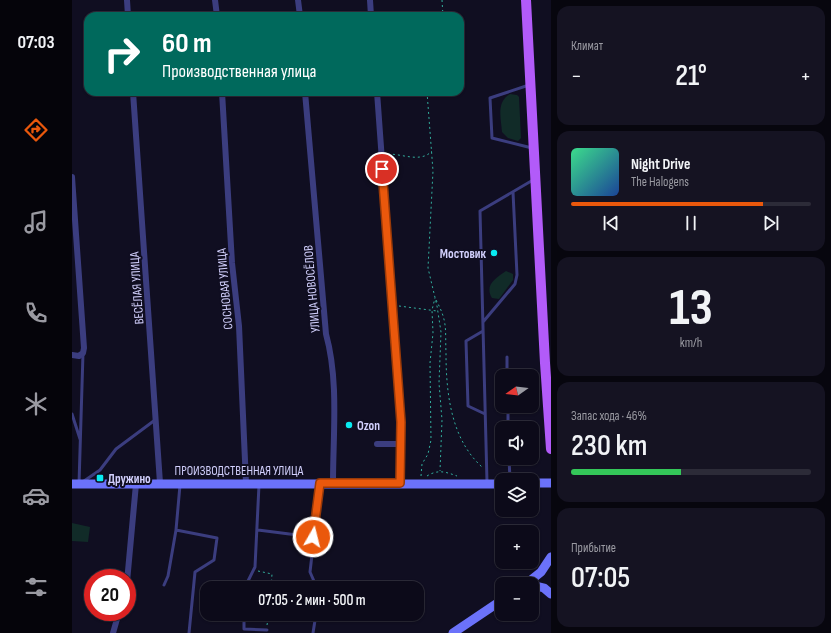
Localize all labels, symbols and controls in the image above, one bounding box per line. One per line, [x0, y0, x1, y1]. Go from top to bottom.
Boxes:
text: 60 m [162, 27, 211, 60]
icon: right [96, 28, 148, 80]
text: 07:03 [18, 32, 54, 53]
text: Климат [571, 38, 603, 54]
text: 21° [675, 58, 707, 94]
text: Производственная улица [162, 61, 317, 82]
text: − [571, 63, 582, 90]
text: + [800, 63, 811, 90]
icon: directions [22, 116, 50, 144]
pin [365, 152, 399, 186]
text: Night Drive [631, 155, 690, 174]
icon: arrive [371, 158, 393, 180]
text: The Halogens [631, 174, 689, 190]
icon: music [22, 208, 50, 236]
icon: previous [600, 212, 622, 234]
icon: pause [680, 212, 702, 234]
icon: next [760, 212, 782, 234]
street label: УЛИЦА НОВОСЁЛОВ [300, 244, 324, 333]
place label: Мостовик [440, 246, 487, 262]
street label: СОСНОВАЯ УЛИЦА [213, 247, 237, 330]
marker: Мостовик [489, 248, 499, 258]
street label: ВЕСЁЛАЯ УЛИЦА [126, 251, 148, 325]
text: 13 [669, 277, 713, 340]
icon: phone [22, 299, 50, 327]
text: km/h [680, 335, 702, 351]
north arrow [495, 369, 539, 413]
map controls [495, 369, 539, 621]
icon: climate [22, 390, 50, 418]
text: Запас хода · 46% [571, 408, 647, 424]
place label: Ozon [357, 418, 380, 434]
marker: Ozon [344, 420, 354, 430]
button: sound [495, 421, 539, 465]
text: 230 km [571, 428, 647, 464]
street label: ПРОИЗВОДСТВЕННАЯ УЛИЦА [175, 463, 304, 479]
place label: Дружино [108, 471, 151, 487]
marker: Дружино [95, 473, 105, 483]
button: layers [495, 473, 539, 517]
icon: car [22, 482, 50, 510]
position arrow [292, 516, 334, 558]
button: + [495, 525, 539, 569]
text: Прибытие [571, 540, 616, 556]
text: 07:05 [571, 560, 630, 596]
speed limit sign: 20 [84, 569, 136, 621]
icon: filters [22, 573, 50, 601]
button: − [495, 577, 539, 621]
text: 07:05 · 2 мин · 500 m [258, 591, 366, 610]

